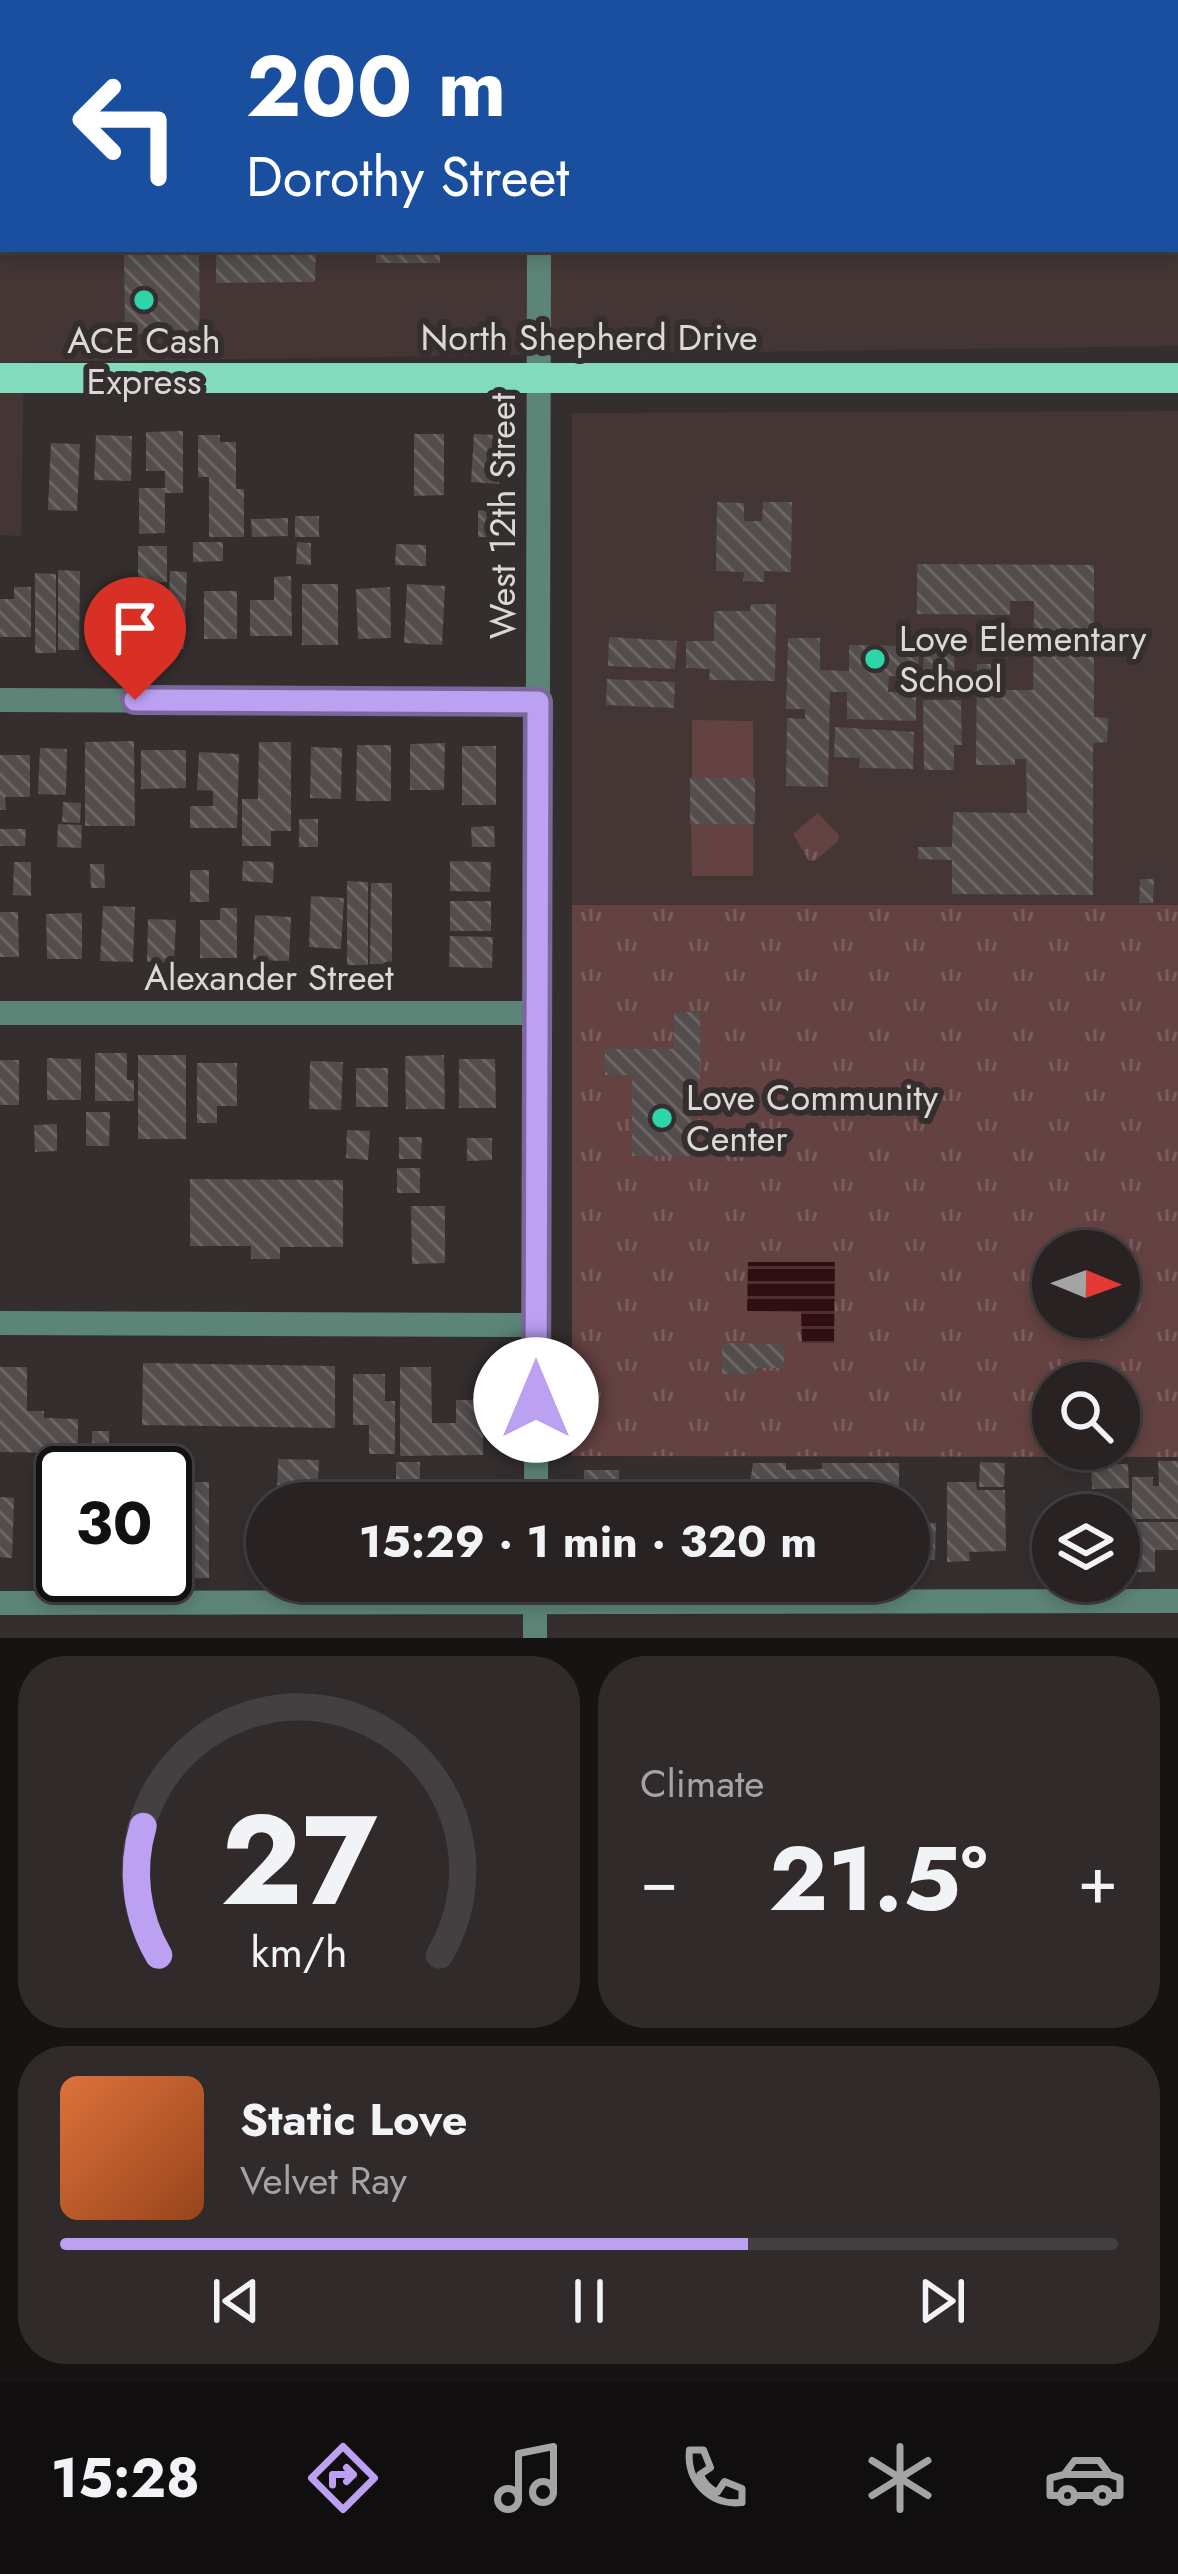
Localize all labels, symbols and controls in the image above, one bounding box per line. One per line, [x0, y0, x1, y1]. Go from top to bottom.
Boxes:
text: 200 m [246, 26, 506, 148]
icon: left [48, 48, 204, 204]
text: Dorothy Street [246, 138, 569, 216]
marker: ACE Cash Express [131, 287, 157, 313]
street label: North Shepherd Drive [420, 311, 758, 363]
place label: ACE Cash Express [67, 314, 221, 407]
street label: West 12th Street [476, 393, 528, 639]
pin [84, 577, 186, 700]
icon: arrive [102, 595, 168, 661]
place label: Love Elementary School [899, 612, 1146, 705]
marker: Love Elementary School [862, 646, 888, 672]
street label: Alexander Street [144, 951, 394, 1003]
place label: Love Community Center [686, 1071, 938, 1164]
marker: Love Community Center [649, 1105, 675, 1131]
north arrow [1032, 1230, 1140, 1338]
map controls [1032, 1230, 1140, 1602]
position arrow [473, 1337, 599, 1463]
button: search [1032, 1362, 1140, 1470]
speed limit sign: 30 [36, 1446, 192, 1602]
button: layers [1032, 1494, 1140, 1602]
text: 15:29 · 1 min · 320 m [359, 1509, 817, 1574]
text: Climate [640, 1755, 764, 1812]
text: 27 [220, 1770, 378, 1951]
text: 21.5° [769, 1814, 987, 1944]
text: − [640, 1832, 679, 1928]
text: + [1077, 1832, 1118, 1928]
text: km/h [251, 1921, 347, 1983]
text: Static Love [240, 2087, 468, 2152]
text: Velvet Ray [240, 2152, 407, 2209]
icon: previous [203, 2268, 269, 2334]
icon: pause [556, 2268, 622, 2334]
icon: next [909, 2268, 975, 2334]
icon: directions [301, 2436, 385, 2520]
icon: music [487, 2436, 571, 2520]
icon: phone [672, 2436, 756, 2520]
icon: climate [858, 2436, 942, 2520]
icon: car [1043, 2436, 1127, 2520]
text: 15:28 [51, 2439, 200, 2517]

